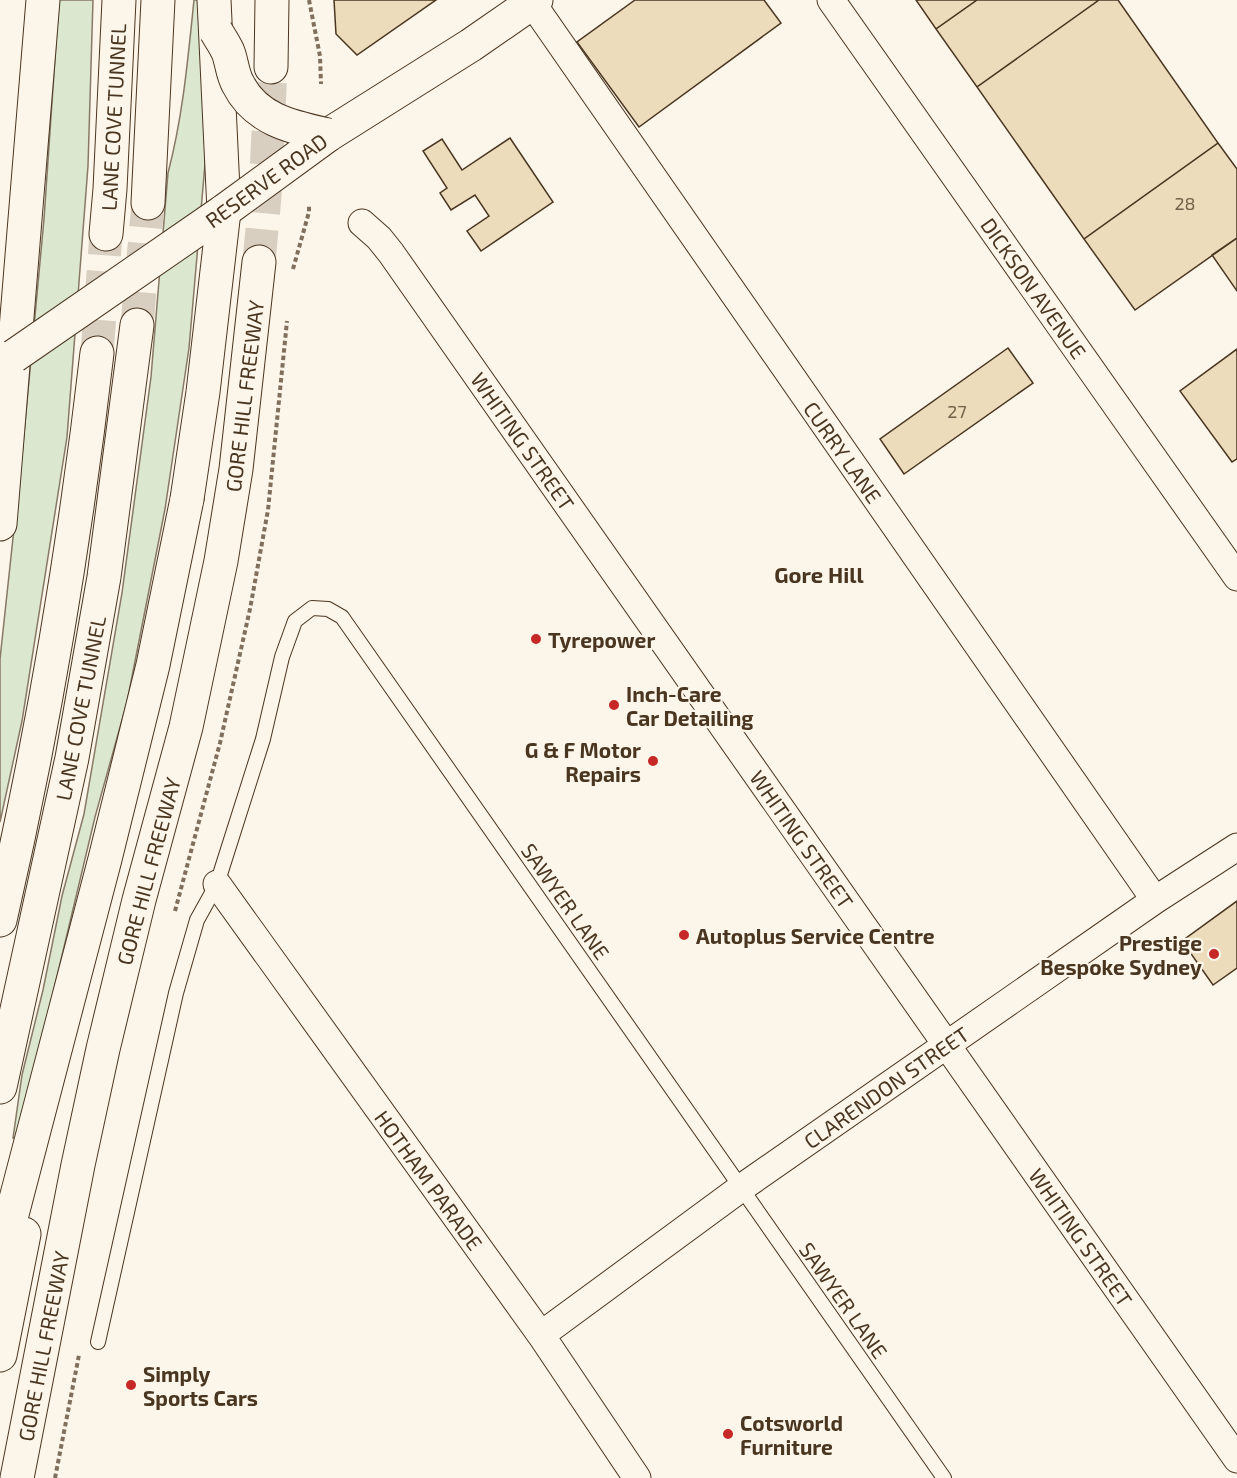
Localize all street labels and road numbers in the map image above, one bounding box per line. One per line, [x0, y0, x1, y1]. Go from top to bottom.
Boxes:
street label: LANE COVE TUNNEL [96, 22, 130, 211]
street label: RESERVE ROAD [200, 127, 332, 233]
street label: DICKSON AVENUE [976, 213, 1092, 363]
street label: GORE HILL FREEWAY [220, 299, 268, 493]
street label: WHITING STREET [466, 367, 580, 515]
street label: CURRY LANE [799, 396, 887, 508]
street label: LANE COVE TUNNEL [50, 613, 110, 803]
street label: WHITING STREET [745, 765, 859, 913]
street label: GORE HILL FREEWAY [111, 774, 185, 967]
street label: SAWYER LANE [517, 838, 615, 964]
street label: CLARENDON STREET [799, 1021, 973, 1153]
street label: HOTHAM PARADE [370, 1105, 488, 1255]
street label: WHITING STREET [1024, 1163, 1138, 1311]
street label: SAWYER LANE [795, 1237, 893, 1363]
street label: GORE HILL FREEWAY [12, 1249, 74, 1443]

